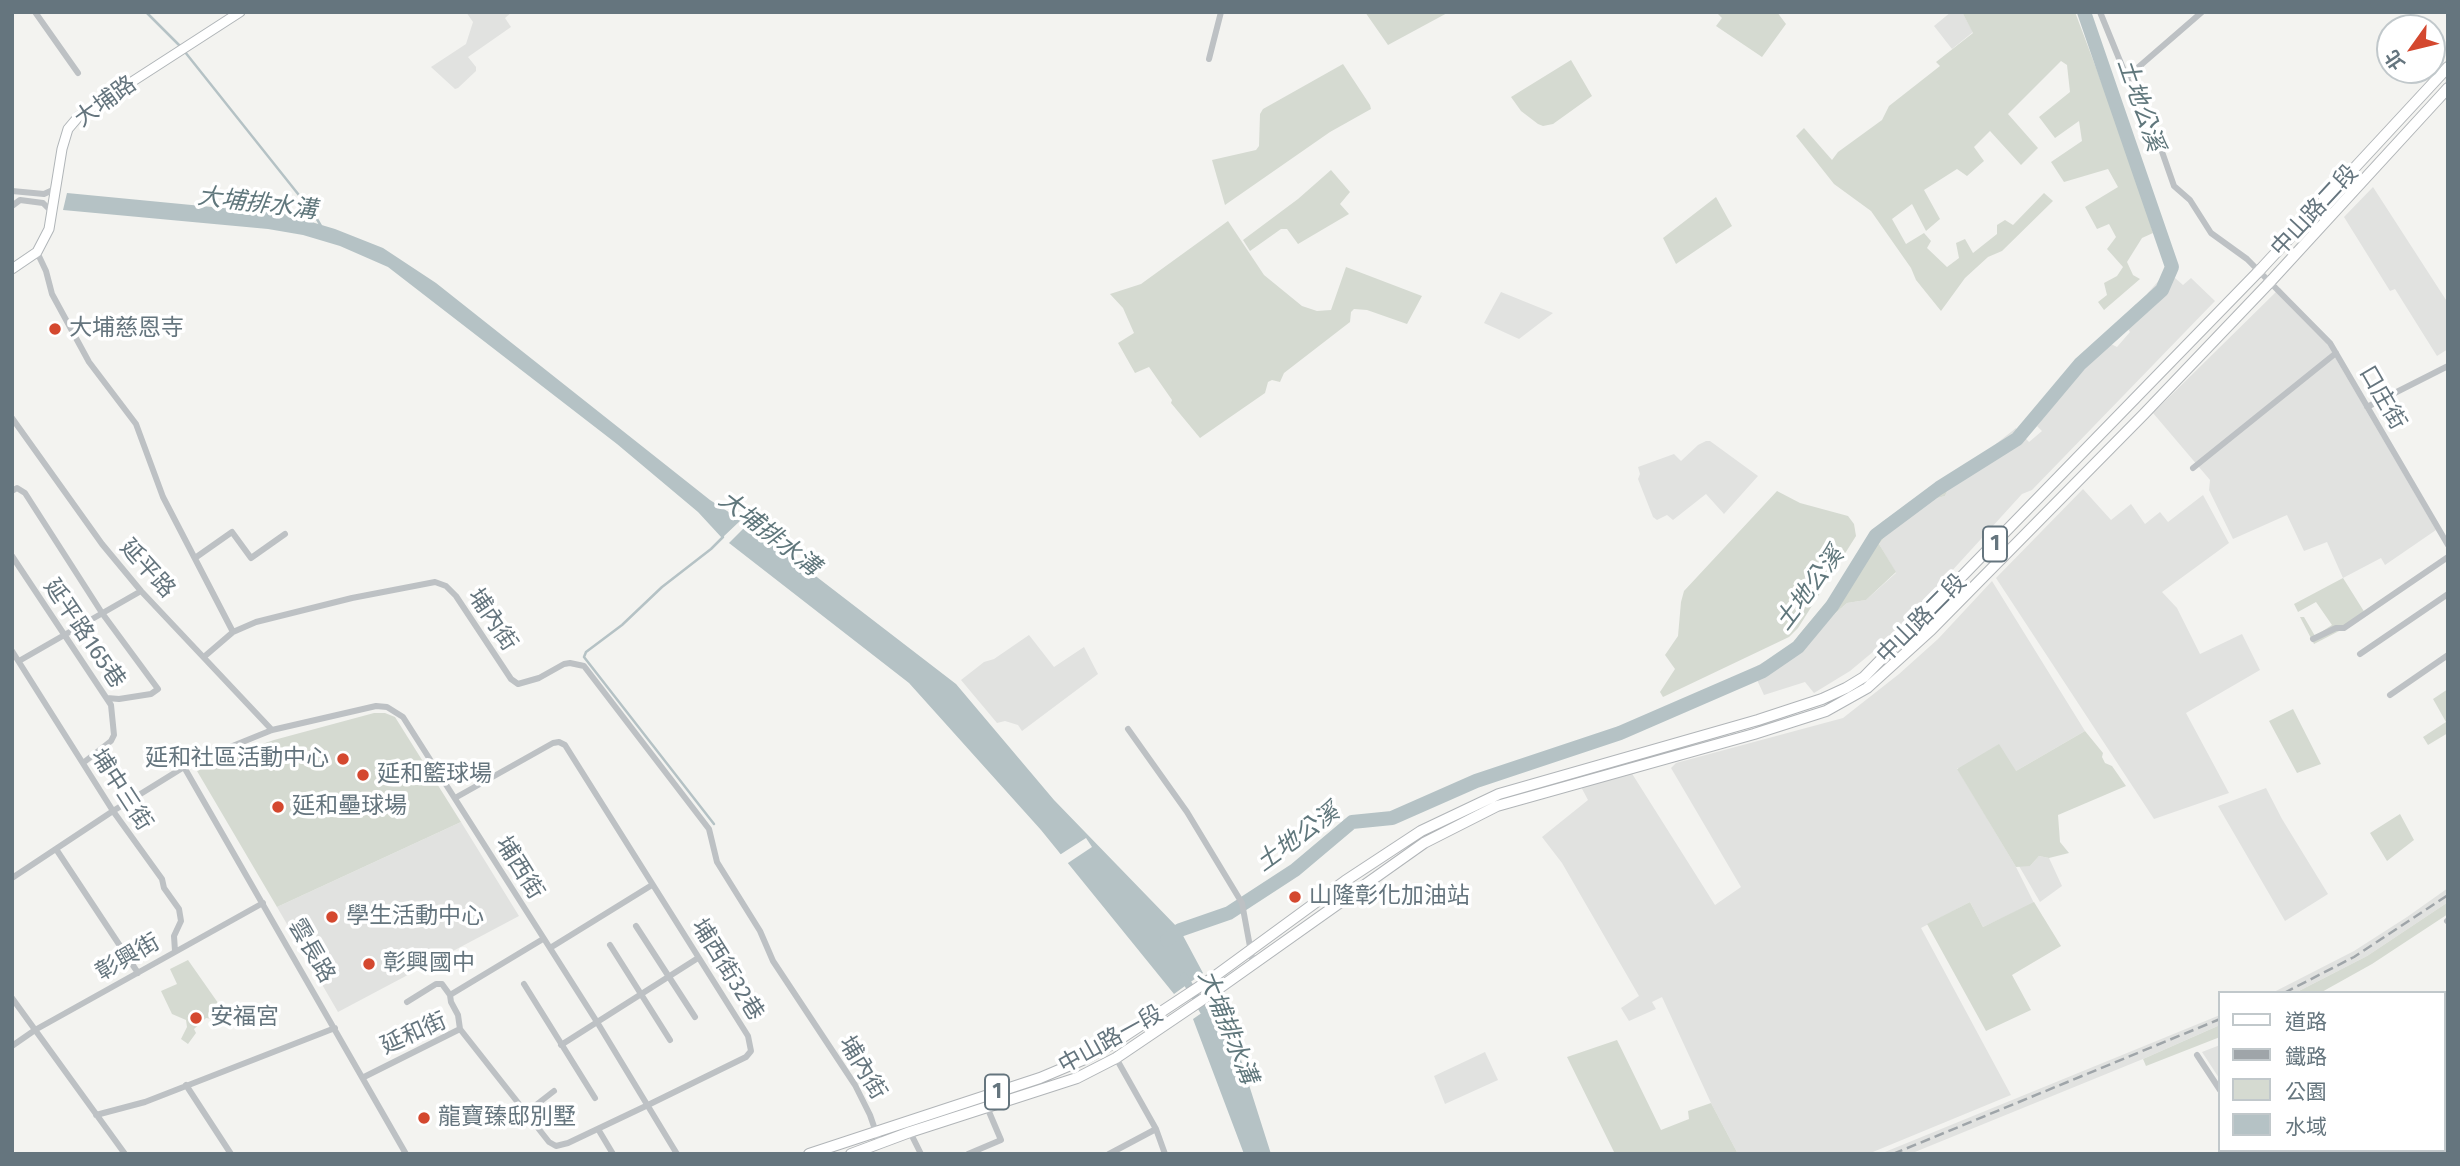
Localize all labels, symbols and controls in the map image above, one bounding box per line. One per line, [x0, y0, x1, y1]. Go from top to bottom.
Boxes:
north arrow [2376, 14, 2446, 84]
text: 北 [2380, 46, 2410, 74]
water label: 土地公溪 [2111, 55, 2169, 155]
street label: 大埔路 [70, 71, 142, 133]
street label: 中山路二段 [2266, 160, 2364, 262]
water label: 大埔排水溝 [196, 182, 318, 226]
place label: 大埔慈恩寺 [69, 315, 184, 343]
marker: 大埔慈恩寺 [47, 321, 63, 337]
street label: 口庄街 [2353, 361, 2411, 435]
water label: 大埔排水溝 [713, 486, 825, 582]
road number: 1 [1983, 526, 2007, 562]
street label: 延平路 [114, 534, 180, 604]
water label: 土地公溪 [1770, 542, 1850, 636]
street label: 中山路二段 [1872, 569, 1972, 669]
street label: 延平路165巷 [37, 574, 131, 694]
street label: 埔內街 [461, 584, 523, 656]
street label: 埔中三街 [84, 744, 158, 836]
place label: 延和社區活動中心 [145, 745, 329, 773]
marker: 延和社區活動中心 [335, 751, 351, 767]
place label: 延和籃球場 [377, 761, 492, 789]
marker: 延和籃球場 [355, 767, 371, 783]
place label: 延和壘球場 [292, 793, 407, 821]
water label: 土地公溪 [1251, 798, 1345, 878]
marker: 延和壘球場 [270, 799, 286, 815]
street label: 埔西街 [489, 831, 549, 905]
place label: 山隆彰化加油站 [1309, 883, 1470, 911]
marker: 山隆彰化加油站 [1287, 889, 1303, 905]
place label: 學生活動中心 [346, 903, 484, 931]
marker: 學生活動中心 [324, 909, 340, 925]
street label: 雲長路 [282, 914, 340, 988]
street label: 埔西街32巷 [685, 914, 769, 1026]
street label: 彰興街 [91, 929, 165, 987]
place label: 彰興國中 [383, 950, 475, 978]
marker: 彰興國中 [361, 956, 377, 972]
water label: 大埔排水溝 [1191, 966, 1263, 1088]
legend [2218, 991, 2446, 1152]
street label: 中山路一段 [1054, 1000, 1168, 1080]
place label: 安福宮 [210, 1004, 279, 1032]
street label: 延和街 [377, 1007, 451, 1061]
text: 道路 [2285, 1009, 2327, 1035]
marker: 安福宮 [188, 1010, 204, 1026]
street label: 埔內街 [832, 1031, 892, 1105]
text: 鐵路 [2285, 1044, 2327, 1070]
road number: 1 [985, 1074, 1009, 1110]
text: 公園 [2285, 1079, 2327, 1105]
place label: 龍寶臻邸別墅 [438, 1104, 576, 1132]
marker: 龍寶臻邸別墅 [416, 1110, 432, 1126]
text: 水域 [2285, 1114, 2327, 1140]

